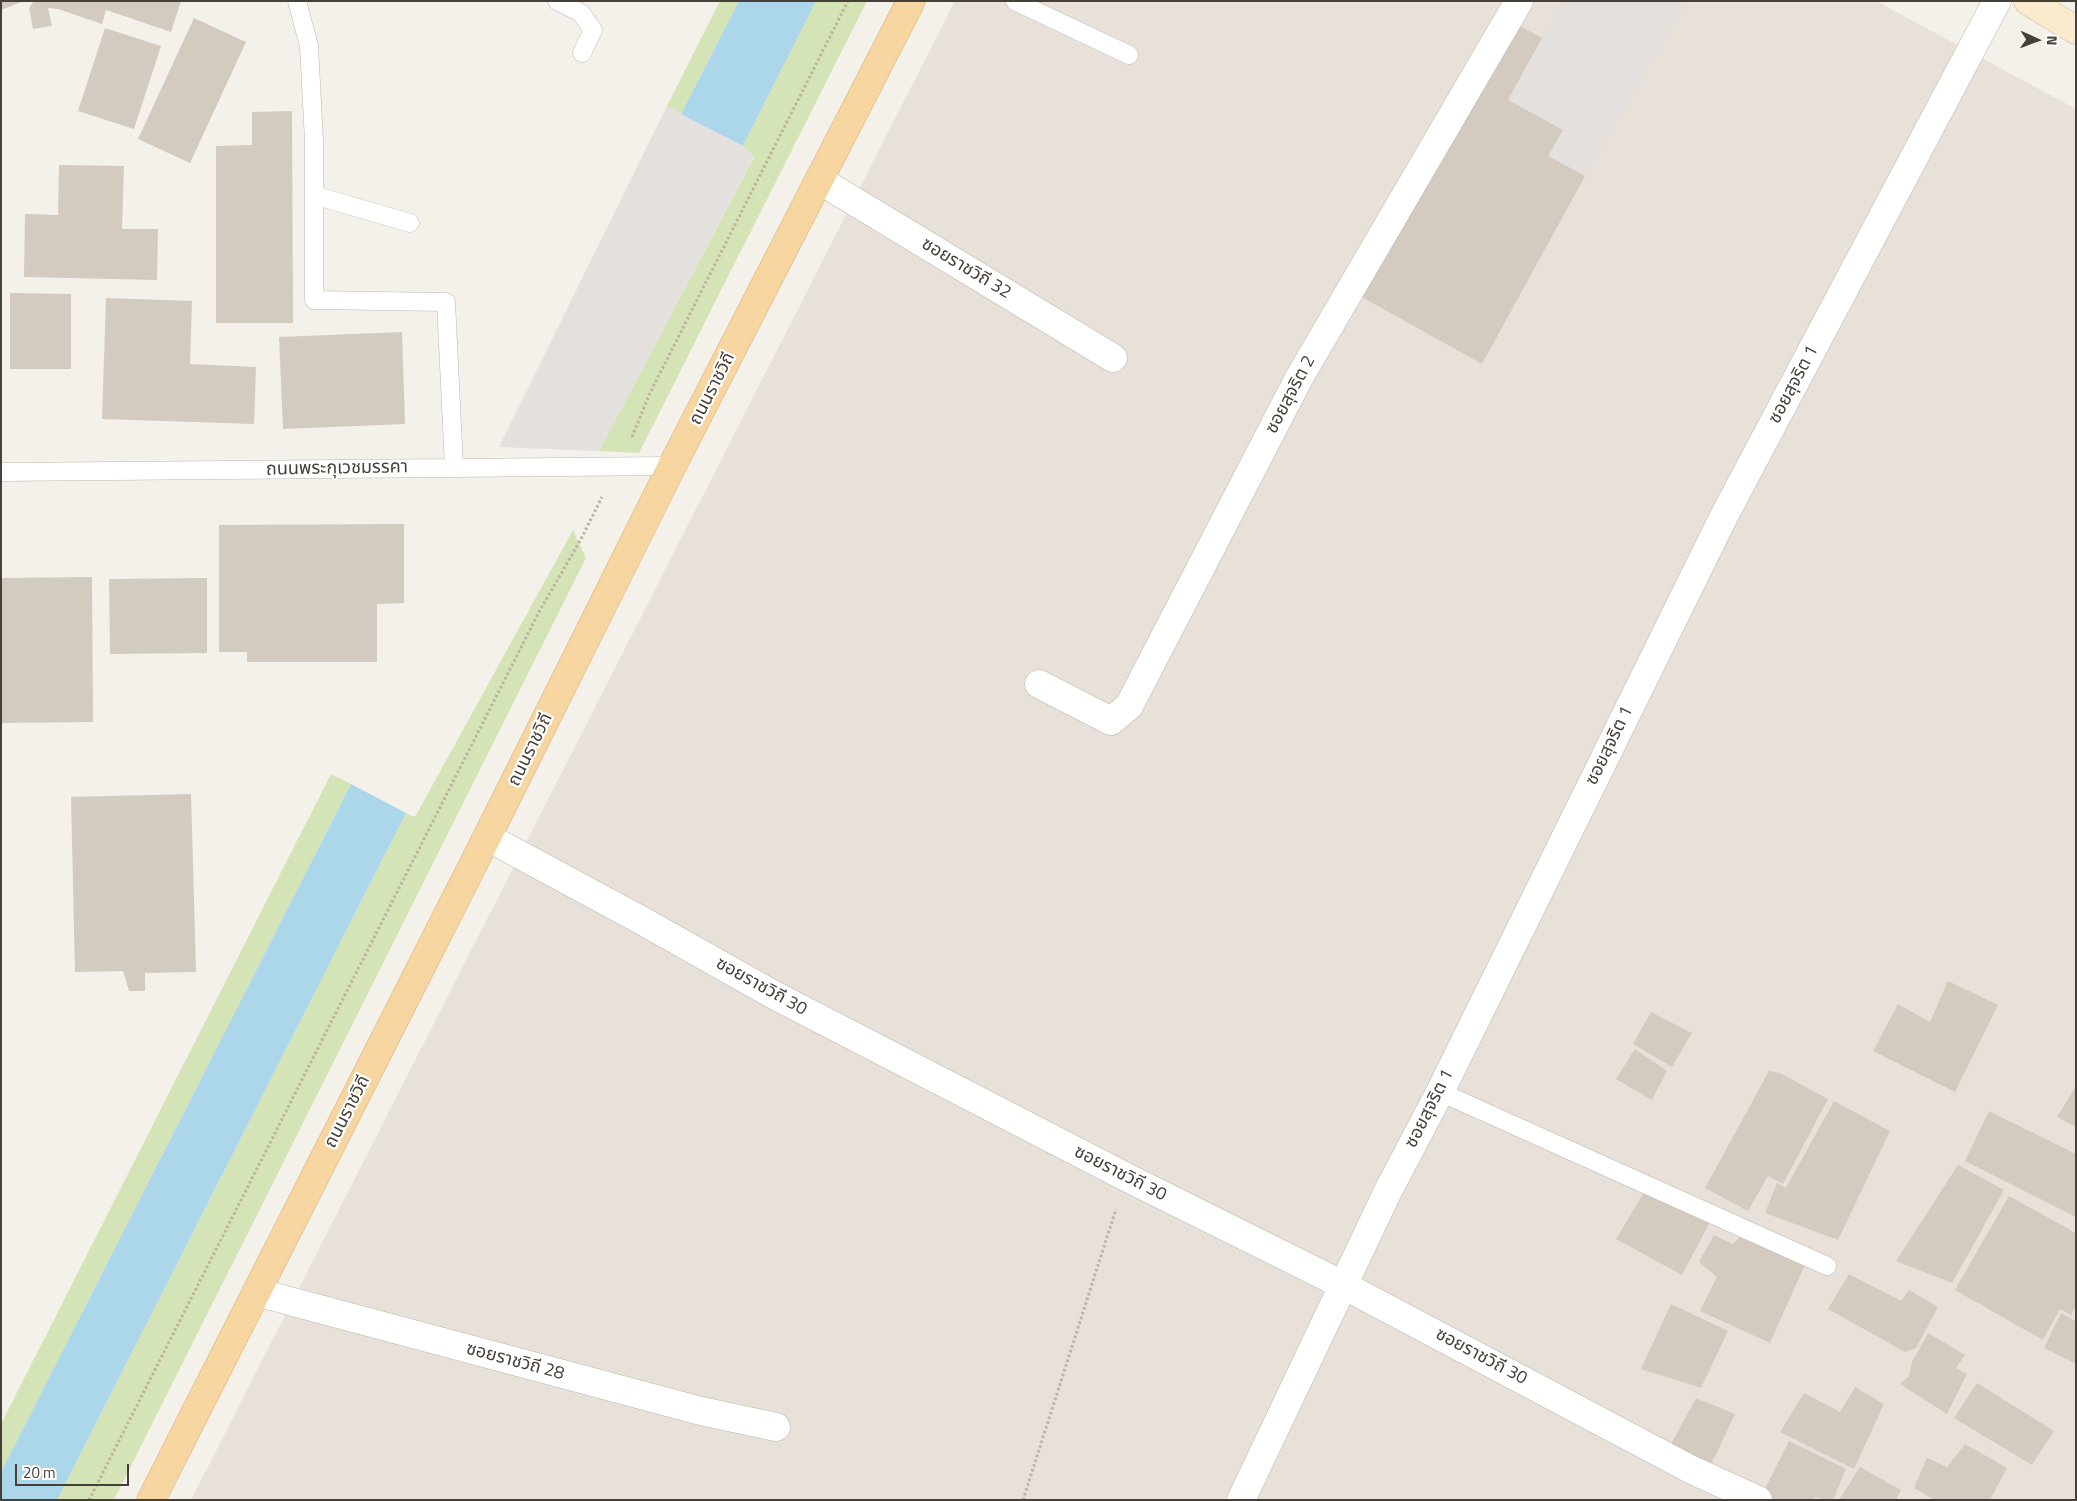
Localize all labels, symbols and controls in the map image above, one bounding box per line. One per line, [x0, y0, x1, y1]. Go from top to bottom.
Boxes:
north arrow [2012, 15, 2062, 65]
text: N [2042, 35, 2063, 46]
street label: ซอยราชวิถี 32 [917, 234, 1015, 304]
street label: ซอยสุจริต 1 [1764, 342, 1824, 428]
street label: ถนนราชวิถี [686, 349, 740, 429]
street label: ซอยสุจริต 2 [1261, 352, 1321, 438]
street label: ถนนพระกุเวชมรรคา [266, 457, 408, 481]
street label: ซอยสุจริต 1 [1582, 703, 1638, 789]
street label: ถนนราชวิถี [504, 710, 558, 790]
street label: ซอยราชวิถี 30 [712, 953, 810, 1021]
street label: ซอยสุจริต 1 [1401, 1066, 1459, 1152]
street label: ถนนราชวิถี [321, 1072, 375, 1152]
street label: ซอยราชวิถี 30 [1070, 1141, 1170, 1207]
street label: ซอยราชวิถี 30 [1431, 1324, 1531, 1390]
street label: ซอยราชวิถี 28 [464, 1339, 566, 1385]
scale bar [18, 1454, 131, 1486]
text: 20 m [23, 1461, 56, 1484]

